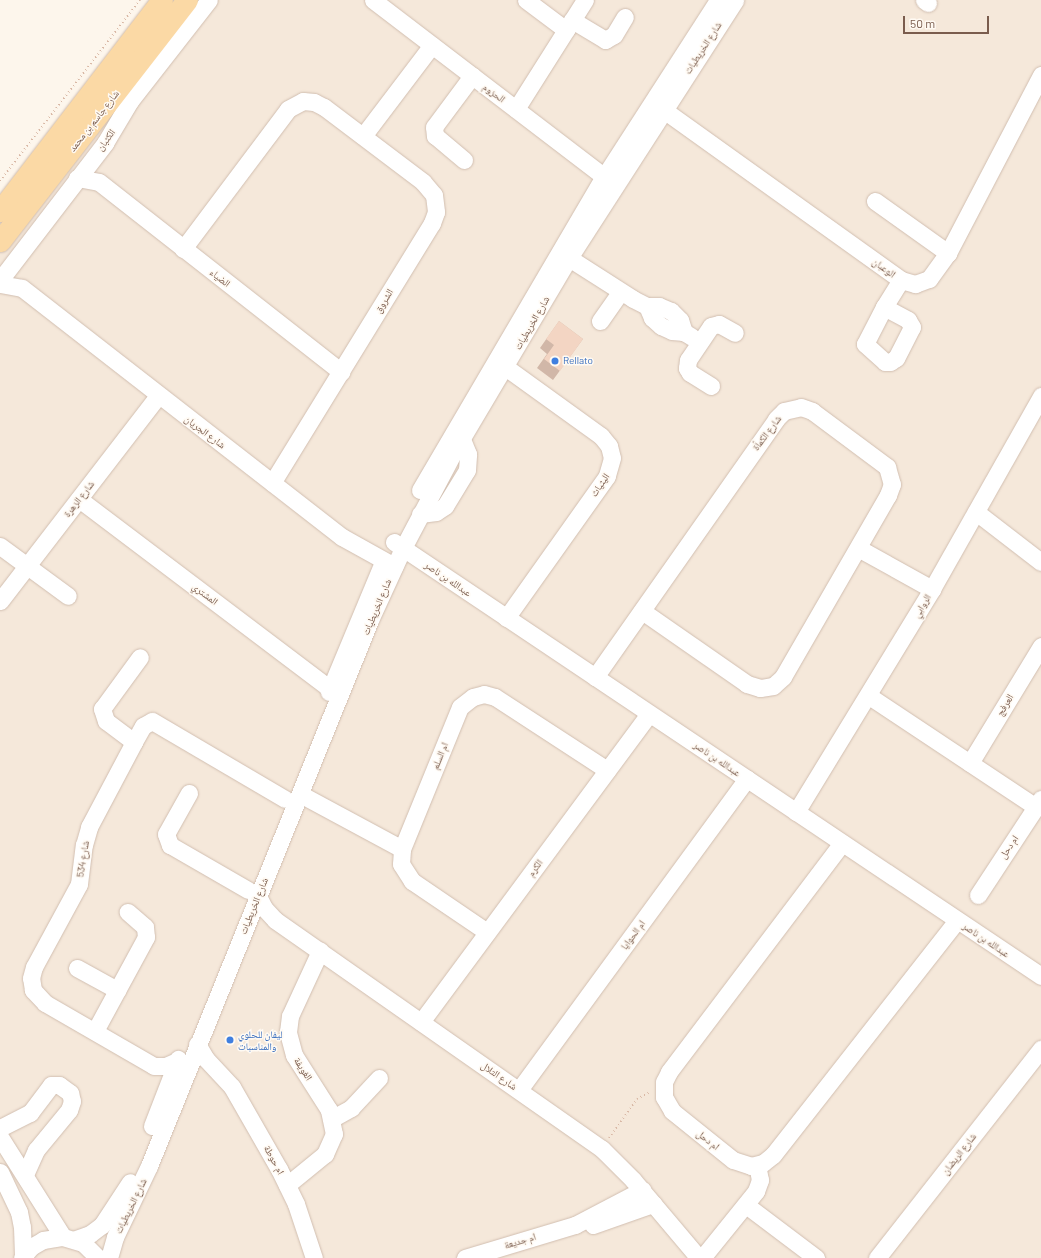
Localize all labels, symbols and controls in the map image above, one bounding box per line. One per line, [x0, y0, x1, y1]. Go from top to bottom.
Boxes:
scale bar [905, 8, 991, 34]
text: 50 m [910, 16, 935, 30]
street label: شارع الخريطيات [682, 20, 724, 76]
street label: الحزوم [480, 81, 508, 105]
street label: شارع جاسم بن محمد [66, 88, 122, 154]
street label: الكثبان [94, 127, 118, 153]
street label: الوعبان [870, 256, 898, 280]
street label: الضياء [207, 266, 233, 290]
street label: الشروق [372, 287, 396, 315]
street label: شارع الخريطيات [512, 294, 552, 352]
place label: Rellato [563, 355, 593, 367]
marker: Rellato [550, 356, 560, 366]
street label: شارع الجريان [182, 413, 228, 451]
street label: شارع الكمأة [750, 413, 784, 453]
street label: اليثياث [588, 471, 612, 499]
street label: شارع الزهرة [61, 478, 97, 520]
street label: عبدالله بن ناصر [422, 559, 474, 599]
street label: شارع الخريطيات [360, 577, 394, 637]
street label: المشتري [190, 580, 220, 608]
street label: الروابي [910, 592, 934, 620]
street label: العرفج [994, 692, 1016, 718]
street label: عبدالله بن ناصر [691, 739, 743, 779]
street label: ام السلم [429, 741, 451, 771]
street label: ام دحل [997, 833, 1021, 861]
street label: شارع 534 [74, 840, 92, 878]
street label: الكرم [525, 857, 545, 879]
street label: شارع الخريطيات [237, 876, 271, 936]
street label: ام الحوايا [618, 918, 648, 952]
street label: عبدالله بن ناصر [960, 920, 1012, 960]
place label: ليفان للحلوي والمناسبات [238, 1028, 283, 1052]
marker: ليفان للحلوي والمناسبات [225, 1035, 235, 1045]
street label: الغويفة [291, 1055, 315, 1083]
street label: شارع التلال [479, 1059, 519, 1093]
street label: ام دحل [694, 1127, 722, 1153]
street label: شارع الريضان [939, 1131, 979, 1177]
street label: ام حوطة [261, 1143, 287, 1177]
street label: شارع الخريطيات [113, 1177, 149, 1235]
street label: ام جديعة [503, 1231, 537, 1251]

